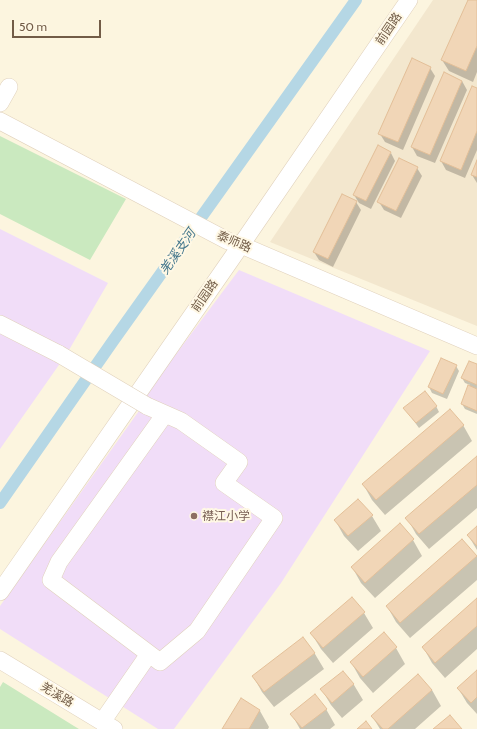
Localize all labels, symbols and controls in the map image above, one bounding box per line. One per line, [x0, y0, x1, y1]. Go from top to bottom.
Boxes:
street label: 前园路 [373, 10, 405, 48]
scale bar [14, 12, 103, 38]
text: 50 m [19, 19, 47, 34]
water label: 羌溪支河 [157, 226, 199, 278]
street label: 泰师路 [215, 228, 253, 256]
street label: 前园路 [189, 277, 221, 315]
place label: 襟江小学 [202, 509, 250, 523]
marker: 襟江小学 [189, 511, 199, 521]
street label: 羌溪路 [38, 680, 76, 710]

